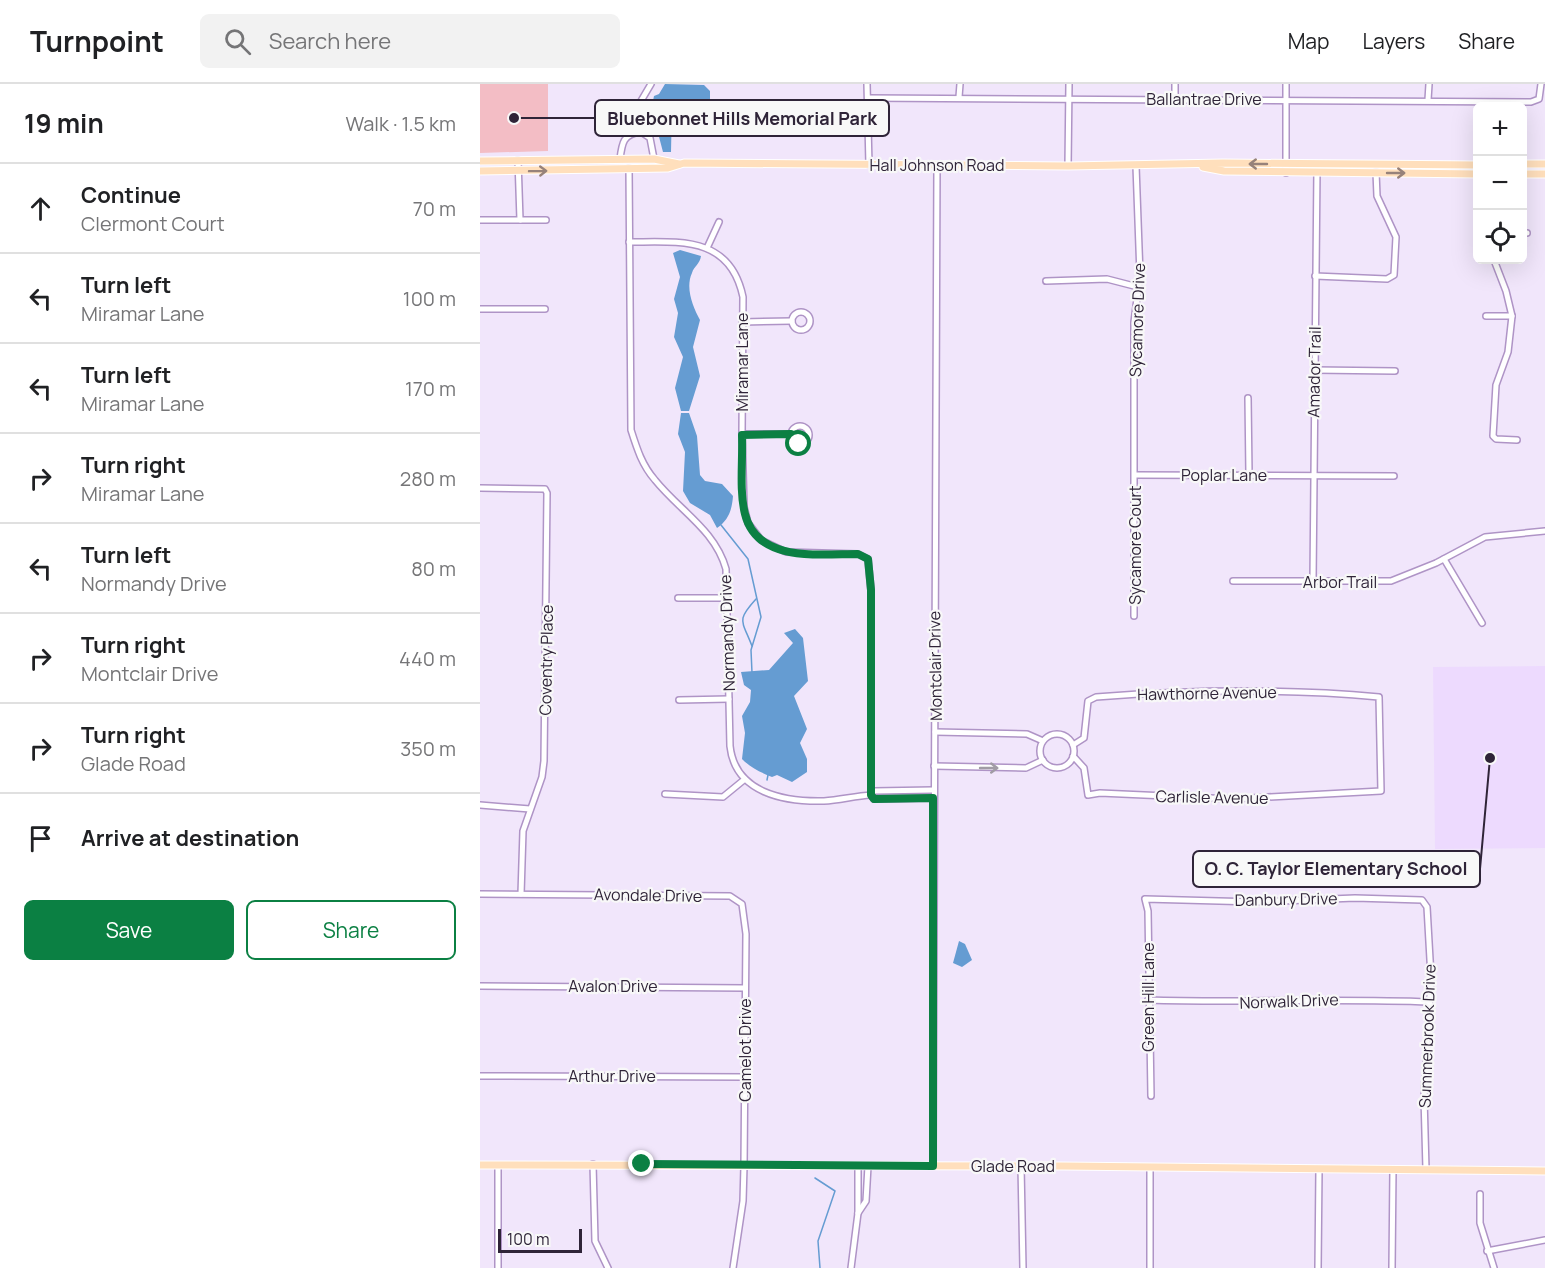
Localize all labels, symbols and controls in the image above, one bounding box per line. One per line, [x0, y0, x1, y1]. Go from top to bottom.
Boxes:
search box [200, 14, 620, 68]
text: Turnpoint [30, 22, 164, 60]
icon: search [221, 25, 254, 58]
text: Search here [269, 26, 391, 56]
text: Map [1288, 27, 1329, 55]
text: Layers [1362, 27, 1425, 55]
text: Share [1458, 27, 1515, 55]
street label: Ballantrae Drive [1146, 88, 1262, 110]
callout: Bluebonnet Hills Memorial Park [595, 100, 889, 136]
map controls [1473, 102, 1527, 264]
button: + [1473, 102, 1527, 156]
text: 19 min [24, 105, 104, 141]
text: Bluebonnet Hills Memorial Park [607, 106, 878, 130]
text: Walk · 1.5 km [345, 110, 456, 137]
street label: Hall Johnson Road [870, 154, 1004, 176]
button: − [1473, 156, 1527, 210]
one-way arrow [1248, 158, 1268, 170]
one-way arrow [528, 165, 548, 176]
one-way arrow [1386, 167, 1406, 179]
text: Continue [81, 180, 181, 210]
icon: ahead [24, 192, 57, 225]
text: 70 m [413, 195, 456, 222]
text: Clermont Court [81, 210, 225, 237]
button: locate [1473, 210, 1527, 264]
street label: Sycamore Drive [1124, 263, 1150, 377]
text: Turn left [81, 270, 171, 300]
icon: left [24, 282, 57, 315]
text: 100 m [403, 285, 456, 312]
text: Miramar Lane [81, 300, 205, 327]
street label: Miramar Lane [731, 313, 753, 411]
street label: Amador Trail [1302, 326, 1326, 418]
text: Turn left [81, 360, 171, 390]
icon: left [24, 372, 57, 405]
text: 170 m [405, 375, 456, 402]
text: Miramar Lane [81, 390, 205, 417]
route start [785, 430, 811, 456]
text: Turn right [81, 450, 186, 480]
icon: right [24, 462, 57, 495]
street label: Poplar Lane [1181, 464, 1267, 486]
text: 280 m [400, 465, 456, 492]
text: Miramar Lane [81, 480, 205, 507]
street label: Sycamore Court [1124, 485, 1146, 605]
text: Turn left [81, 540, 171, 570]
icon: left [24, 552, 57, 585]
text: 80 m [411, 555, 456, 582]
text: Normandy Drive [81, 570, 227, 597]
street label: Arbor Trail [1303, 571, 1377, 593]
street label: Normandy Drive [714, 574, 740, 692]
street label: Coventry Place [534, 604, 558, 716]
street label: Montclair Drive [923, 611, 947, 721]
text: Turn right [81, 630, 186, 660]
icon: right [24, 642, 57, 675]
text: 440 m [399, 645, 456, 672]
text: Montclair Drive [81, 660, 218, 687]
street label: Hawthorne Avenue [1137, 681, 1277, 705]
text: Turn right [81, 720, 186, 750]
icon: right [24, 732, 57, 765]
text: 350 m [400, 735, 456, 762]
text: Glade Road [81, 750, 186, 777]
one-way arrow [979, 762, 999, 773]
street label: Carlisle Avenue [1155, 785, 1269, 809]
icon: arrive [24, 822, 57, 855]
text: Arrive at destination [81, 823, 299, 853]
callout: O. C. Taylor Elementary School [1193, 851, 1480, 887]
text: O. C. Taylor Elementary School [1204, 856, 1468, 880]
street label: Avondale Drive [594, 883, 702, 907]
street label: Danbury Drive [1234, 887, 1338, 911]
button: Save [24, 900, 234, 960]
button: Share [246, 900, 456, 960]
street label: Green Hill Lane [1137, 942, 1159, 1052]
street label: Summerbrook Drive [1413, 964, 1441, 1108]
street label: Avalon Drive [568, 975, 658, 997]
street label: Norwalk Drive [1239, 988, 1339, 1014]
street label: Camelot Drive [734, 998, 756, 1102]
street label: Arthur Drive [568, 1065, 656, 1087]
route end [628, 1150, 654, 1176]
street label: Glade Road [971, 1155, 1055, 1177]
scale bar [498, 1226, 582, 1254]
text: 100 m [507, 1228, 550, 1250]

